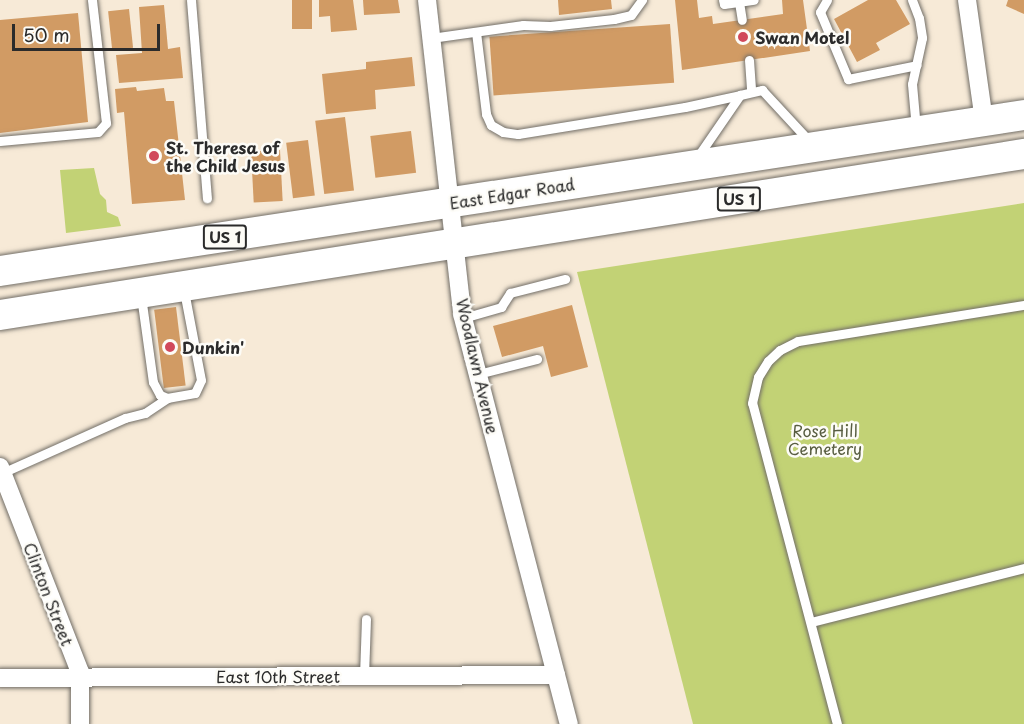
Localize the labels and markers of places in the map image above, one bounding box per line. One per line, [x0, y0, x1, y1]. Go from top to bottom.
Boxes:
place label: Swan Motel [755, 27, 849, 47]
marker: Swan Motel [736, 30, 750, 44]
place label: St. Theresa of the Child Jesus [166, 137, 288, 175]
marker: St. Theresa of the Child Jesus [147, 149, 161, 163]
place label: Dunkin' [182, 337, 244, 357]
marker: Dunkin' [163, 340, 177, 354]

